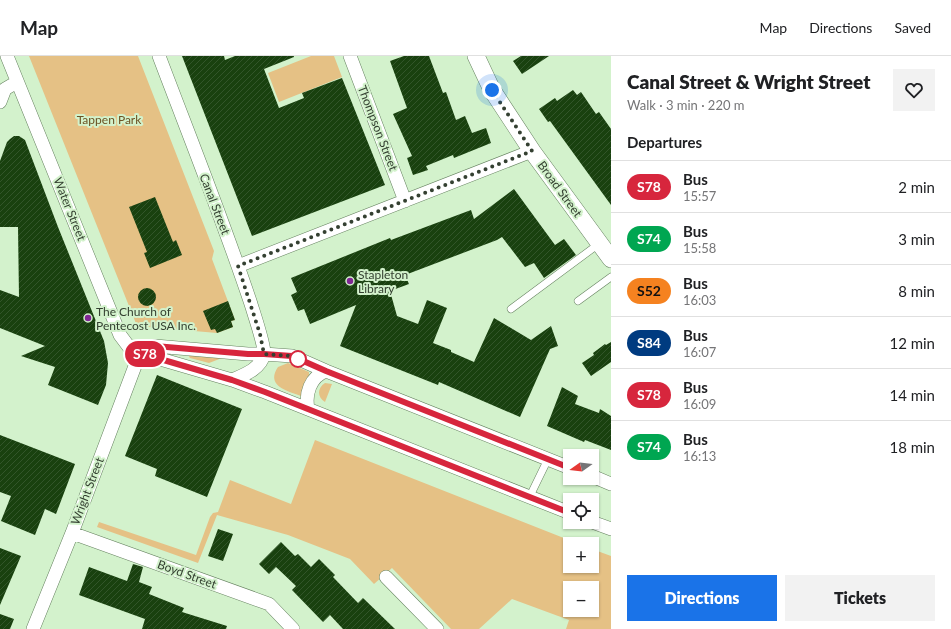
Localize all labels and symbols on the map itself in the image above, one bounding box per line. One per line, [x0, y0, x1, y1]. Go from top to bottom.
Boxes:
your location [482, 80, 502, 100]
street label: Thompson Street [355, 83, 401, 174]
park label: Tappen Park [77, 112, 142, 127]
street label: Broad Street [535, 158, 586, 221]
street label: Canal Street [197, 171, 234, 237]
street label: Water Street [50, 175, 90, 244]
place label: Stapleton Library [358, 267, 408, 296]
marker: Stapleton Library [345, 276, 355, 286]
place label: The Church of Pentecost USA Inc. [96, 304, 196, 333]
marker: The Church of Pentecost USA Inc. [83, 313, 93, 323]
line badge: S78 [122, 341, 168, 367]
unlabelled marker [289, 350, 307, 368]
north arrow [563, 449, 599, 485]
street label: Wright Street [67, 455, 107, 527]
street label: Boyd Street [155, 556, 219, 592]

